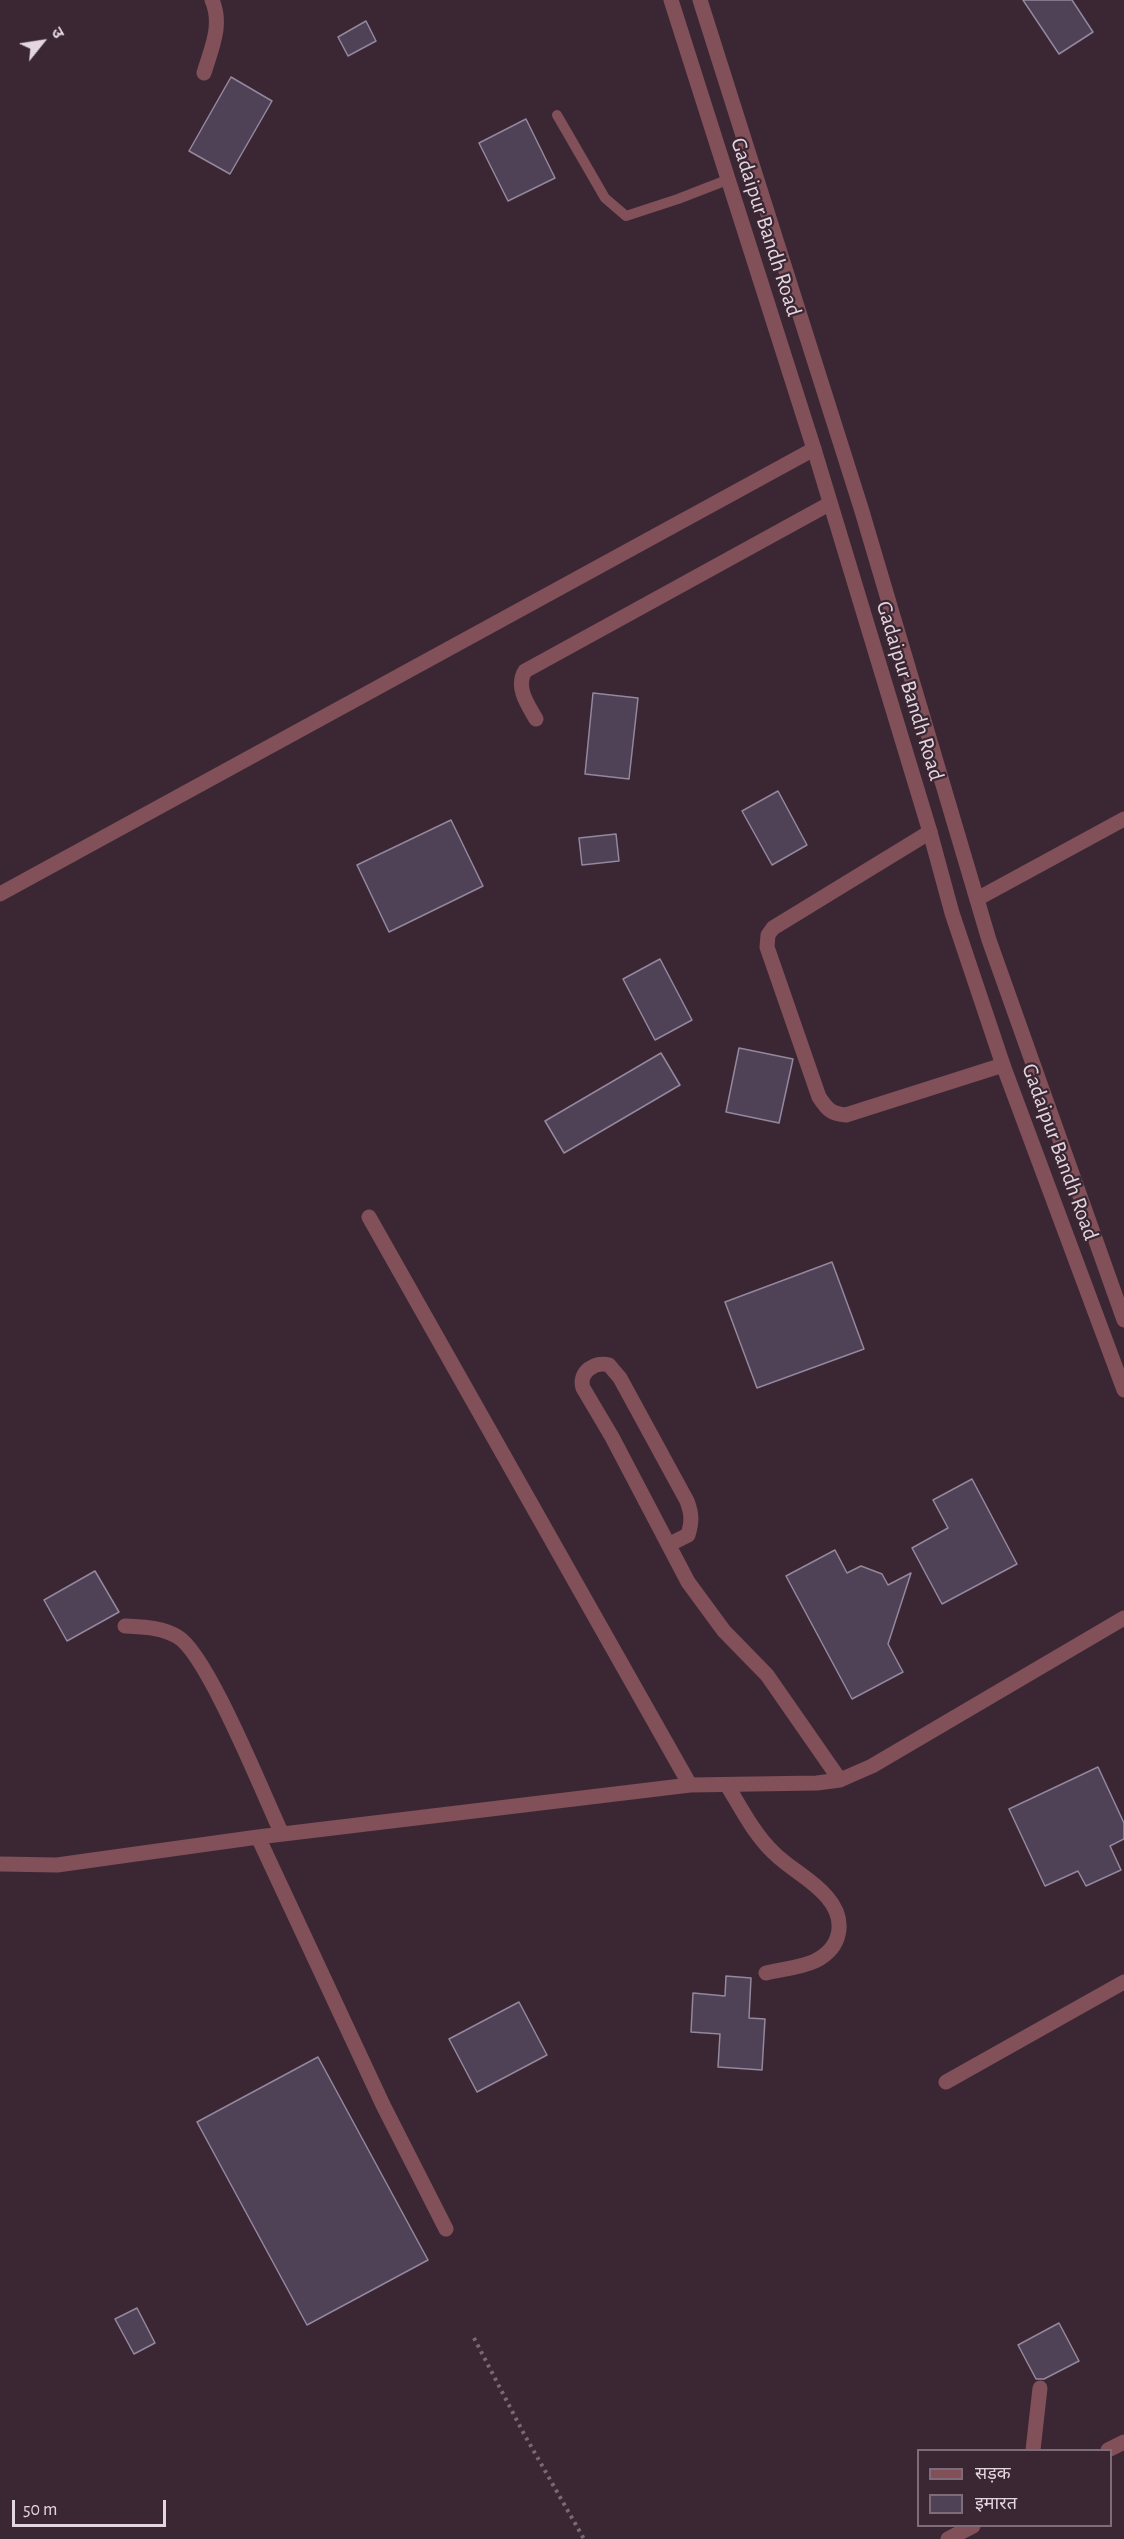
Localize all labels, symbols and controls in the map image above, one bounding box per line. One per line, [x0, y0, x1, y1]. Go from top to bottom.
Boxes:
north arrow [12, 12, 72, 72]
text: उ [48, 25, 67, 41]
street label: Gadaipur Bandh Road [725, 134, 807, 320]
street label: Gadaipur Bandh Road [870, 598, 950, 784]
street label: Gadaipur Bandh Road [1016, 1060, 1104, 1244]
legend [917, 2449, 1112, 2527]
text: सड़क [975, 2465, 1011, 2483]
scale bar [15, 2488, 170, 2526]
text: इमारत [975, 2495, 1017, 2513]
text: 50 m [23, 2501, 57, 2519]

